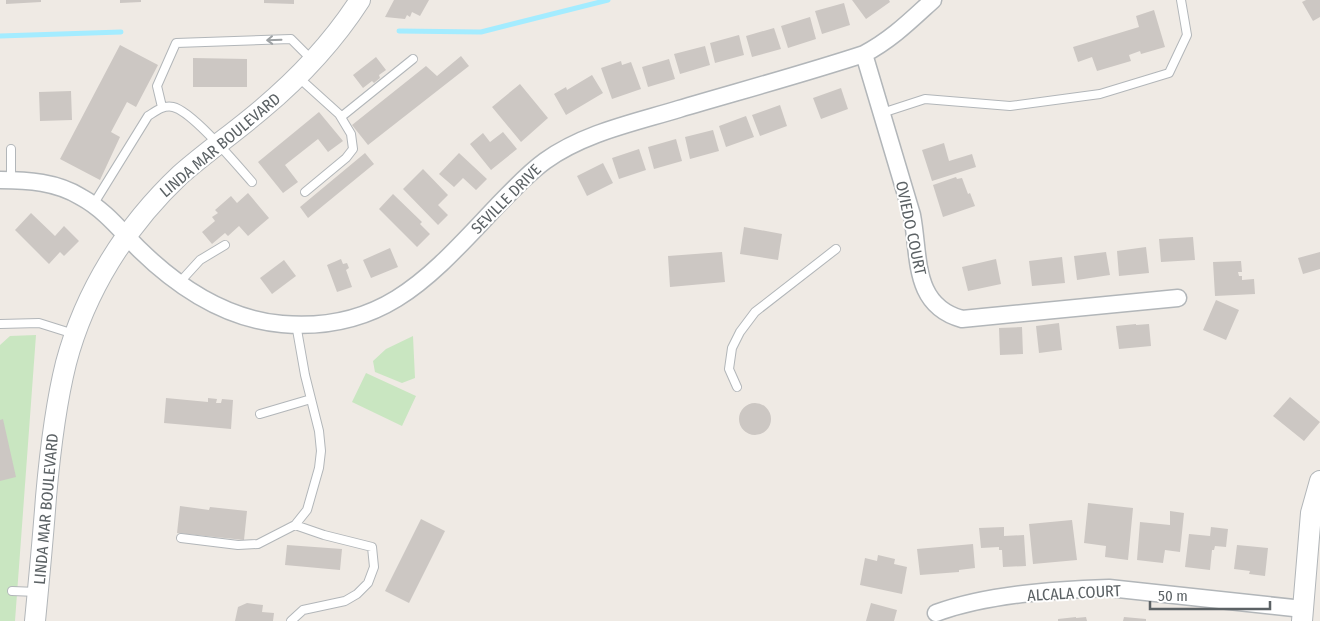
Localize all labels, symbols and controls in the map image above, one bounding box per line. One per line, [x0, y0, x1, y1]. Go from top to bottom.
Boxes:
one-way arrow [266, 35, 282, 44]
street label: LINDA MAR BOULEVARD [156, 89, 284, 201]
street label: SEVILLE DRIVE [467, 160, 545, 238]
street label: OVIEDO COURT [892, 179, 930, 277]
street label: LINDA MAR BOULEVARD [30, 433, 62, 585]
scale bar [1150, 578, 1270, 610]
street label: ALCALA COURT [1027, 581, 1122, 605]
text: 50 m [1158, 587, 1188, 605]

